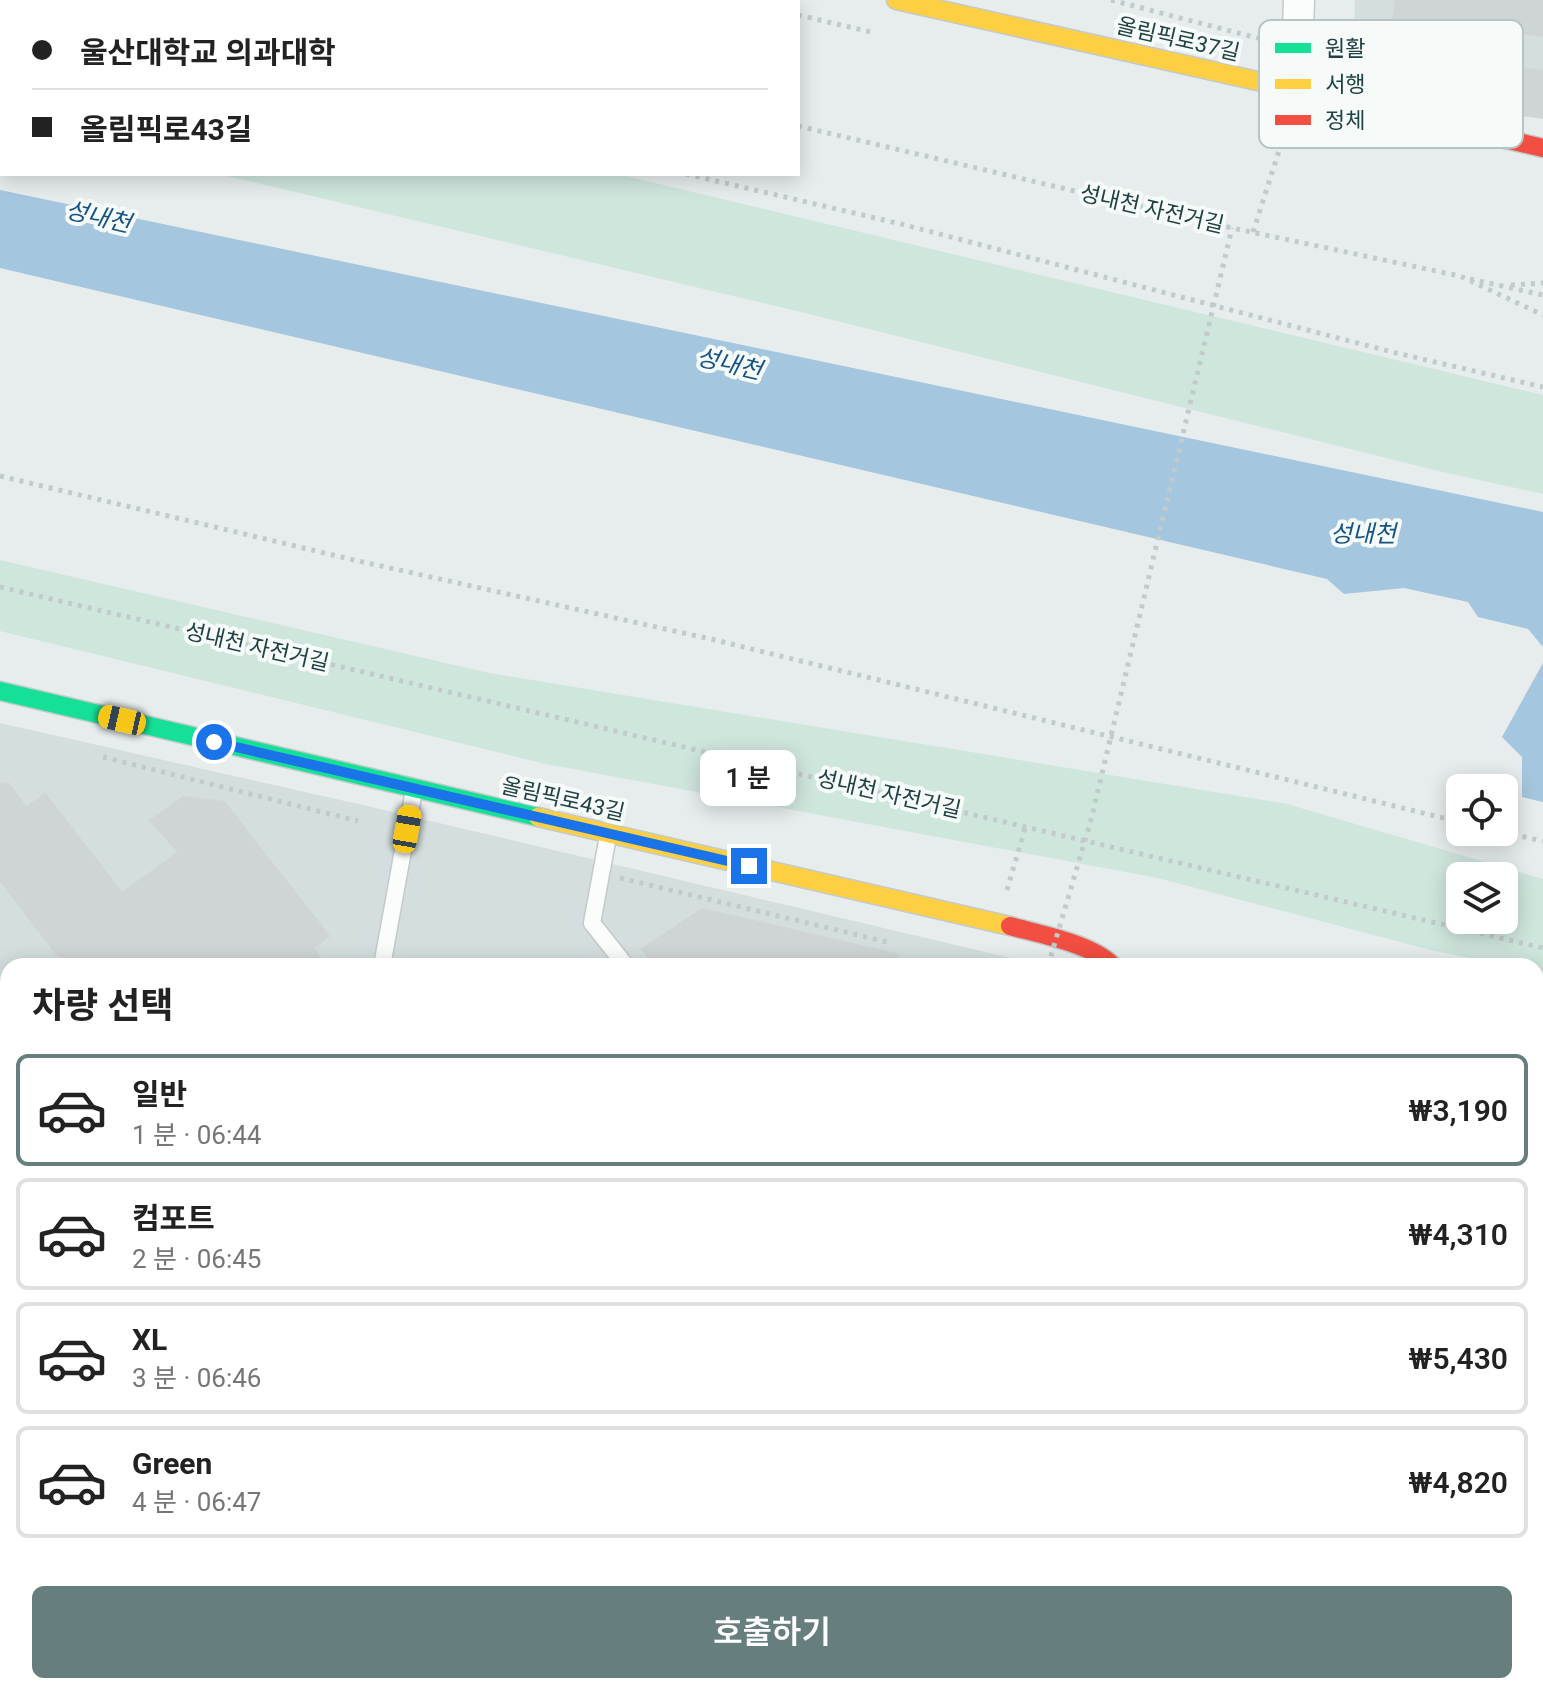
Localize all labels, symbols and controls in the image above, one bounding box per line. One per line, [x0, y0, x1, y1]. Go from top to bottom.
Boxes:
street label: 올림픽로37길 [1114, 13, 1242, 65]
legend [1259, 20, 1523, 148]
text: 울산대학교 의과대학 [80, 35, 336, 70]
text: 원활 [1325, 36, 1365, 61]
text: 서행 [1325, 72, 1365, 97]
text: 정체 [1325, 108, 1365, 133]
text: 올림픽로43길 [80, 112, 252, 147]
street label: 성내천 자전거길 [1078, 180, 1226, 238]
water label: 성내천 [63, 196, 136, 239]
water label: 성내천 [694, 343, 767, 386]
water label: 성내천 [1330, 520, 1399, 548]
street label: 성내천 자전거길 [183, 618, 331, 676]
car [96, 703, 148, 737]
route start [196, 724, 232, 760]
callout: 1 분 [701, 750, 797, 806]
text: 1 분 [725, 763, 771, 793]
street label: 성내천 자전거길 [815, 765, 963, 823]
street label: 올림픽로43길 [499, 773, 627, 825]
map controls [1446, 774, 1518, 934]
button: locate [1446, 774, 1518, 846]
car [391, 803, 423, 855]
route end [731, 848, 767, 884]
button: layers [1446, 862, 1518, 934]
text: 차량 선택 [32, 985, 173, 1027]
icon: car [36, 1074, 108, 1146]
text: 일반 [132, 1077, 187, 1112]
text: ₩3,190 [1409, 1093, 1508, 1128]
text: 1 분 · 06:44 [132, 1120, 261, 1150]
icon: car [36, 1198, 108, 1270]
text: 컴포트 [132, 1201, 215, 1236]
text: ₩4,310 [1409, 1217, 1508, 1252]
text: 2 분 · 06:45 [132, 1244, 261, 1274]
icon: car [36, 1322, 108, 1394]
text: XL [132, 1322, 167, 1357]
text: ₩5,430 [1409, 1341, 1508, 1376]
text: 3 분 · 06:46 [132, 1363, 261, 1393]
icon: car [36, 1446, 108, 1518]
text: Green [132, 1446, 212, 1481]
text: ₩4,820 [1409, 1465, 1508, 1500]
text: 4 분 · 06:47 [132, 1487, 261, 1517]
button: 호출하기 [32, 1586, 1512, 1678]

